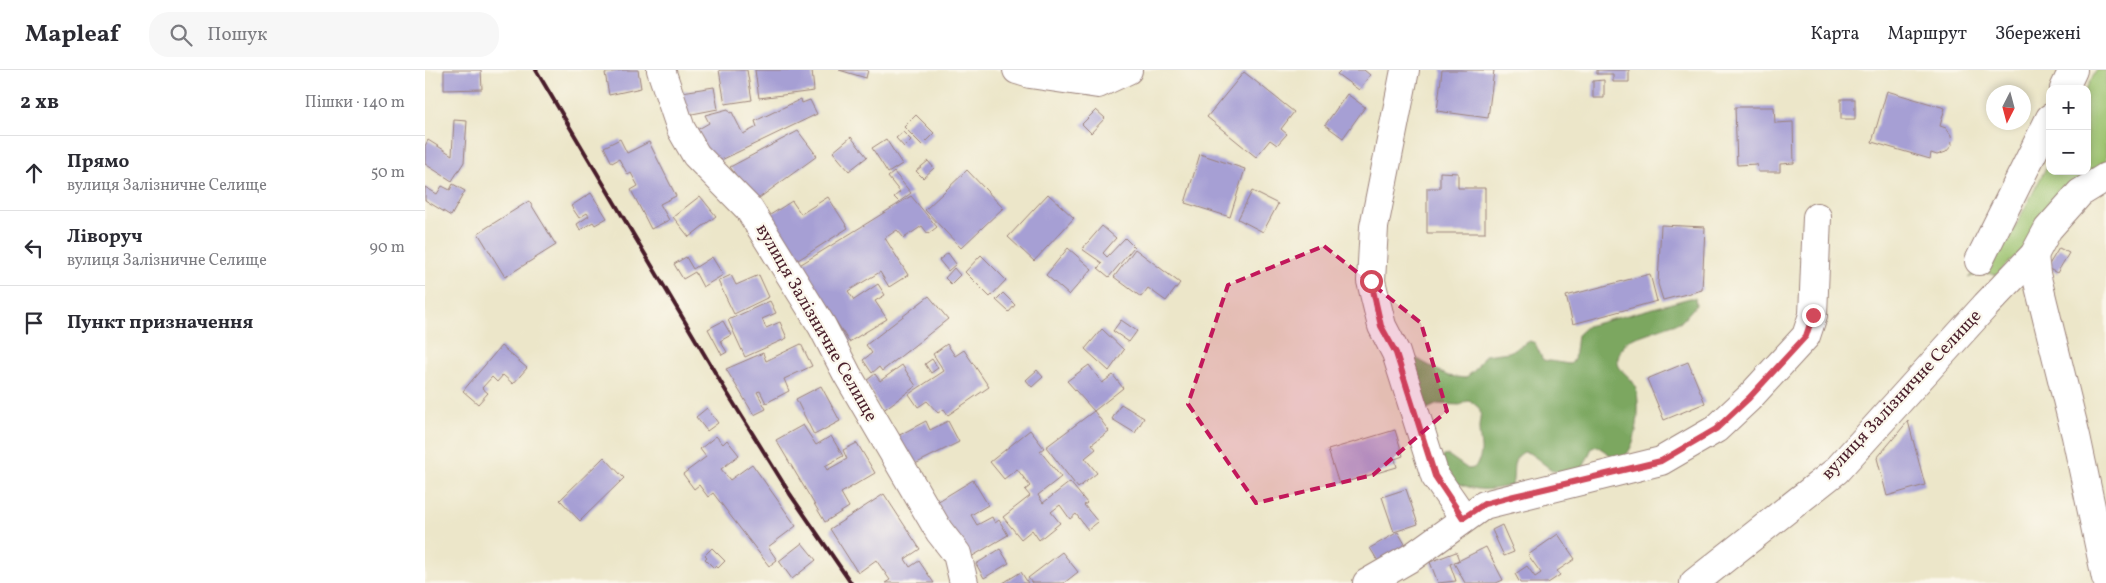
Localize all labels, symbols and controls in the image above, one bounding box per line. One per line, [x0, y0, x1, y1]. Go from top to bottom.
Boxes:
search box [149, 12, 499, 57]
text: Mapleaf [25, 18, 119, 52]
icon: search [167, 21, 195, 49]
text: Пошук [207, 22, 268, 48]
text: Карта [1811, 22, 1859, 47]
text: Маршрут [1887, 22, 1967, 47]
text: Збережені [1995, 22, 2081, 47]
north arrow [1986, 85, 2031, 130]
map controls [2046, 85, 2091, 175]
button: + [2046, 85, 2091, 130]
text: 2 хв [20, 88, 59, 117]
text: Пішки · 140 m [305, 92, 405, 114]
button: − [2046, 130, 2091, 175]
text: Прямо [67, 149, 129, 175]
icon: ahead [20, 159, 48, 187]
text: 50 m [371, 162, 405, 184]
text: вулиця Залізничне Селище [67, 175, 267, 197]
street label: вулиця Залізничне Селище [749, 219, 883, 427]
text: Ліворуч [67, 224, 142, 250]
icon: left [20, 234, 48, 262]
text: 90 m [369, 237, 405, 259]
text: вулиця Залізничне Селище [67, 250, 267, 272]
route start [1360, 270, 1383, 293]
route end [1802, 304, 1825, 327]
street label: вулиця Залізничне Селище [1816, 304, 1988, 486]
icon: arrive [20, 309, 48, 337]
text: Пункт призначення [67, 310, 253, 336]

